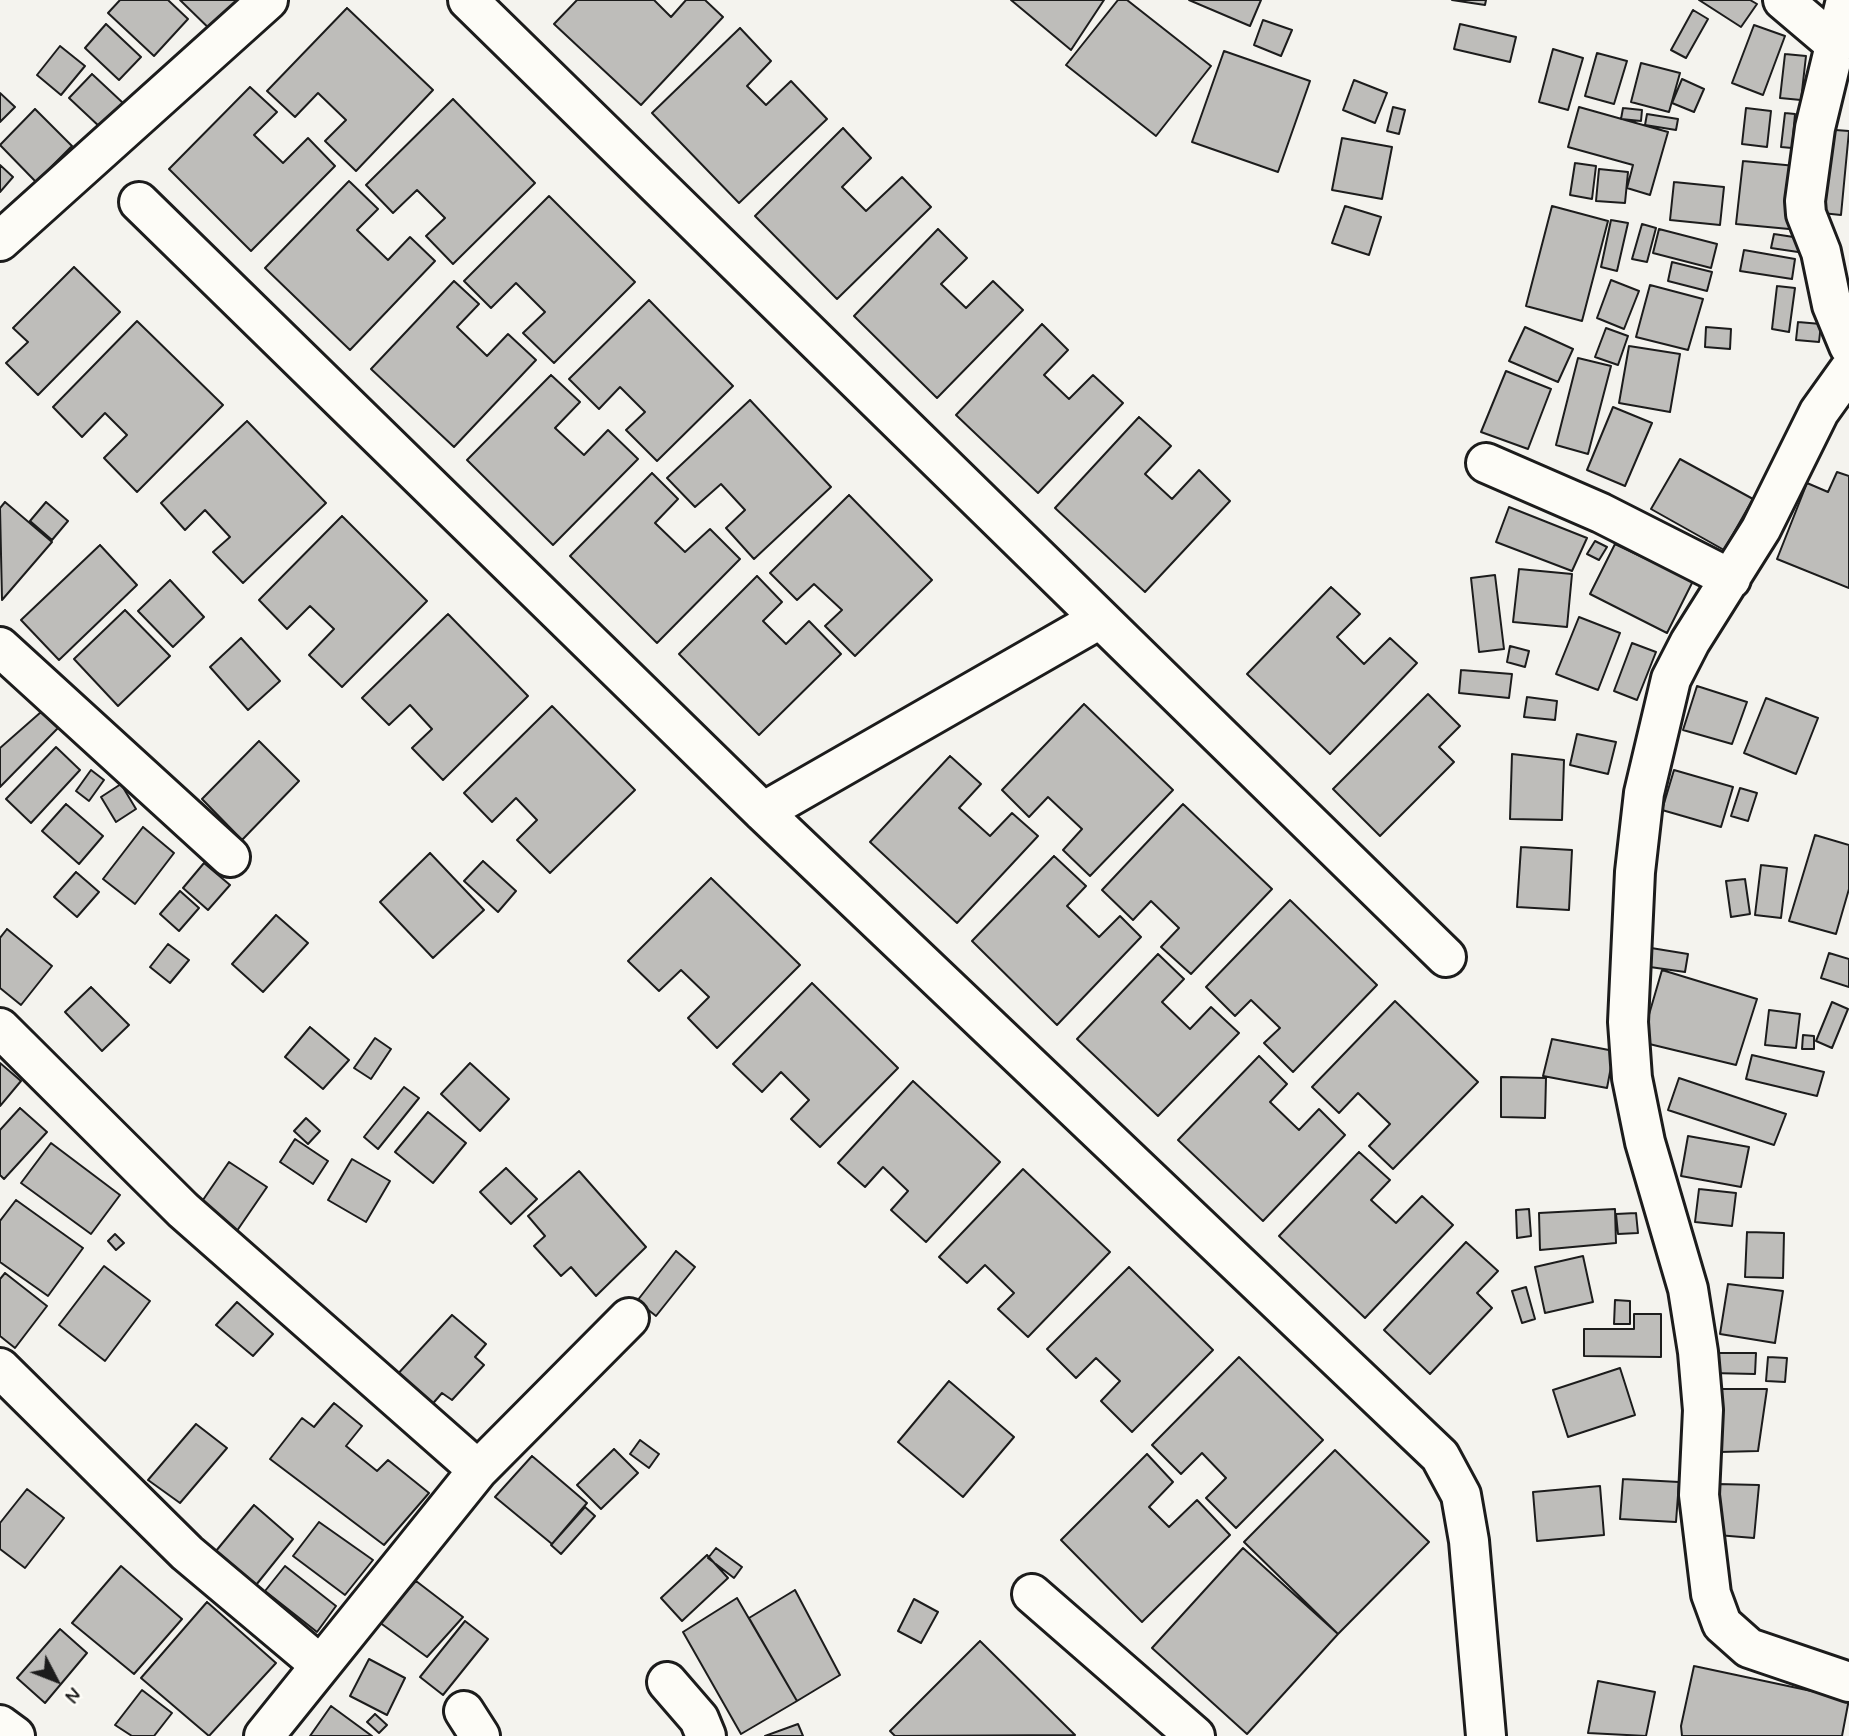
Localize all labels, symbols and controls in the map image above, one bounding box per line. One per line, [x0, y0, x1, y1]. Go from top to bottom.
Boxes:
north arrow [21, 1645, 91, 1715]
text: N [58, 1681, 86, 1707]

